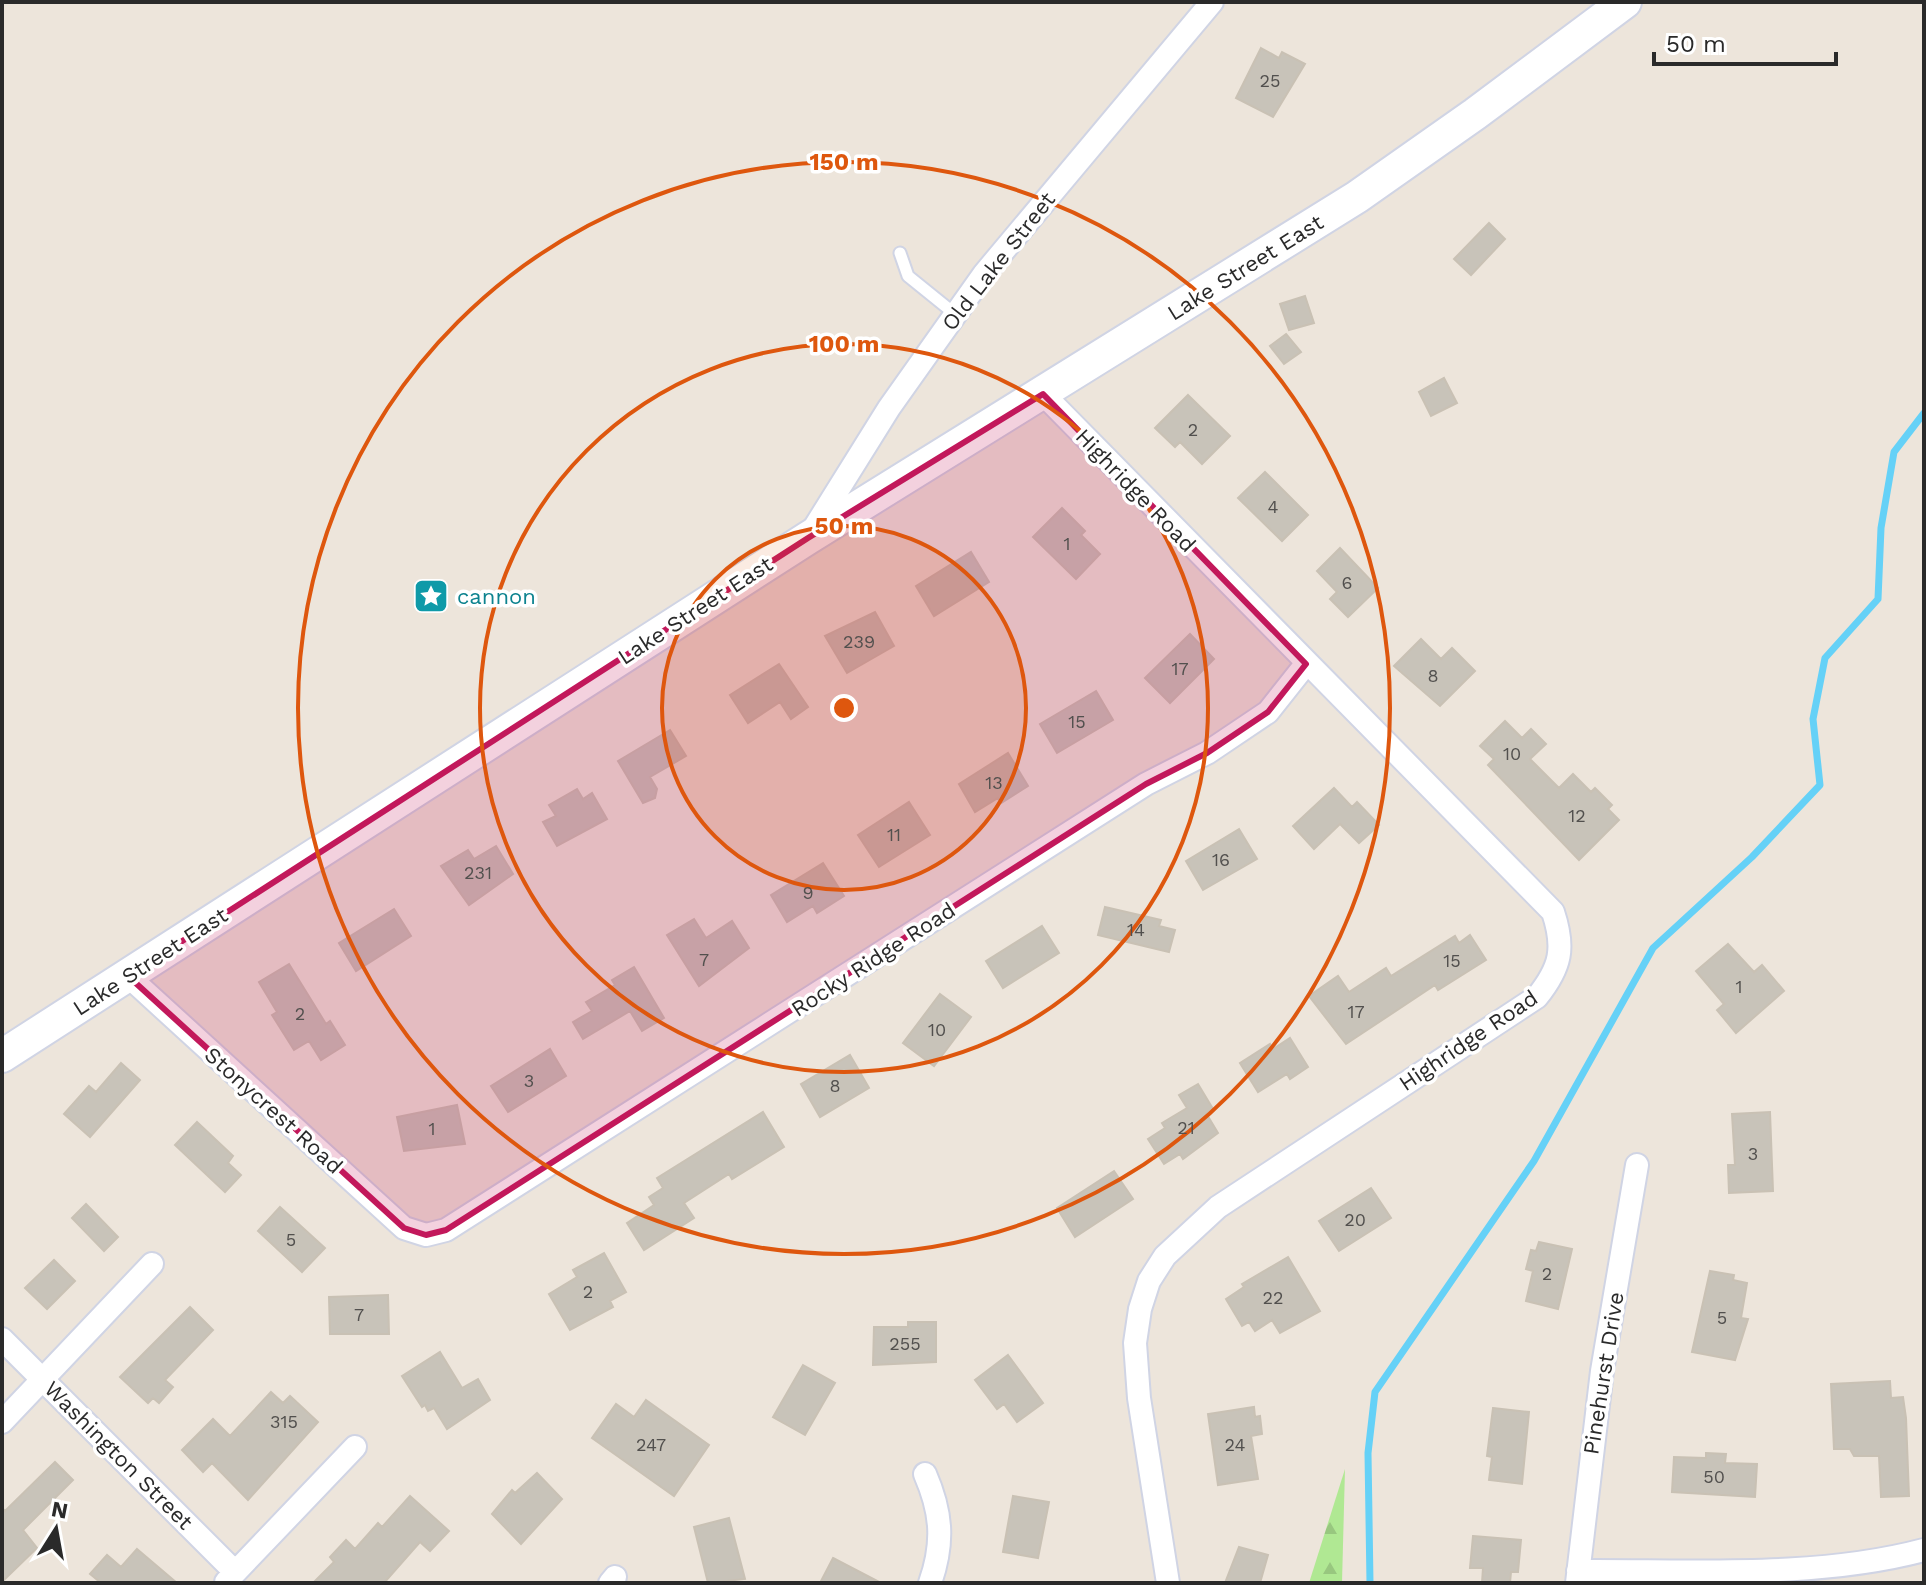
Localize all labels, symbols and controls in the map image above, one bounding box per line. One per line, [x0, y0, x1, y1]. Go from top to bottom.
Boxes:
scale bar [1654, 16, 1836, 66]
text: 50 m [1666, 30, 1726, 58]
house number: 25 [1260, 70, 1280, 91]
text: 150 m [809, 148, 879, 176]
street label: Old Lake Street [937, 187, 1060, 335]
street label: Lake Street East [1163, 209, 1328, 325]
text: 100 m [809, 330, 879, 358]
house number: 2 [1188, 419, 1198, 440]
street label: Highridge Road [1071, 424, 1201, 557]
house number: 4 [1268, 496, 1279, 517]
text: 50 m [815, 512, 873, 540]
house number: 1 [1063, 533, 1071, 554]
street label: Lake Street East [613, 551, 777, 670]
house number: 6 [1342, 572, 1352, 593]
place icon: cannon [412, 577, 450, 615]
place label: cannon [457, 584, 536, 609]
house number: 239 [843, 631, 875, 652]
house number: 17 [1171, 658, 1189, 679]
house number: 8 [1427, 665, 1439, 686]
centre of rings [830, 694, 858, 722]
house number: 15 [1068, 711, 1086, 732]
house number: 10 [1503, 743, 1521, 764]
house number: 13 [985, 772, 1003, 793]
house number: 12 [1568, 805, 1586, 826]
house number: 11 [887, 824, 901, 845]
house number: 16 [1212, 849, 1230, 870]
house number: 231 [464, 862, 492, 883]
house number: 9 [802, 882, 814, 903]
street label: Rocky Ridge Road [787, 897, 960, 1022]
street label: Lake Street East [68, 902, 232, 1021]
house number: 14 [1127, 919, 1145, 940]
house number: 7 [699, 949, 709, 970]
house number: 15 [1443, 950, 1461, 971]
house number: 1 [1735, 976, 1743, 997]
street label: Highridge Road [1394, 985, 1542, 1096]
house number: 17 [1347, 1001, 1365, 1022]
house number: 2 [295, 1003, 305, 1024]
house number: 10 [928, 1019, 946, 1040]
street label: Stonycrest Road [200, 1042, 348, 1179]
house number: 3 [524, 1070, 534, 1091]
house number: 8 [829, 1075, 841, 1096]
house number: 21 [1177, 1117, 1195, 1138]
house number: 1 [428, 1118, 436, 1139]
house number: 3 [1748, 1143, 1758, 1164]
house number: 20 [1344, 1209, 1366, 1230]
house number: 5 [286, 1229, 296, 1250]
house number: 2 [1542, 1263, 1552, 1284]
house number: 2 [583, 1281, 593, 1302]
house number: 22 [1263, 1287, 1284, 1308]
street label: Pinehurst Drive [1578, 1290, 1629, 1456]
house number: 7 [354, 1304, 364, 1325]
house number: 5 [1717, 1307, 1727, 1328]
house number: 255 [889, 1333, 921, 1354]
street label: Washington Street [40, 1376, 198, 1534]
house number: 315 [270, 1411, 298, 1432]
house number: 247 [636, 1434, 666, 1455]
house number: 24 [1225, 1434, 1245, 1455]
house number: 50 [1703, 1466, 1725, 1487]
north arrow [16, 1489, 96, 1569]
text: N [49, 1496, 70, 1524]

